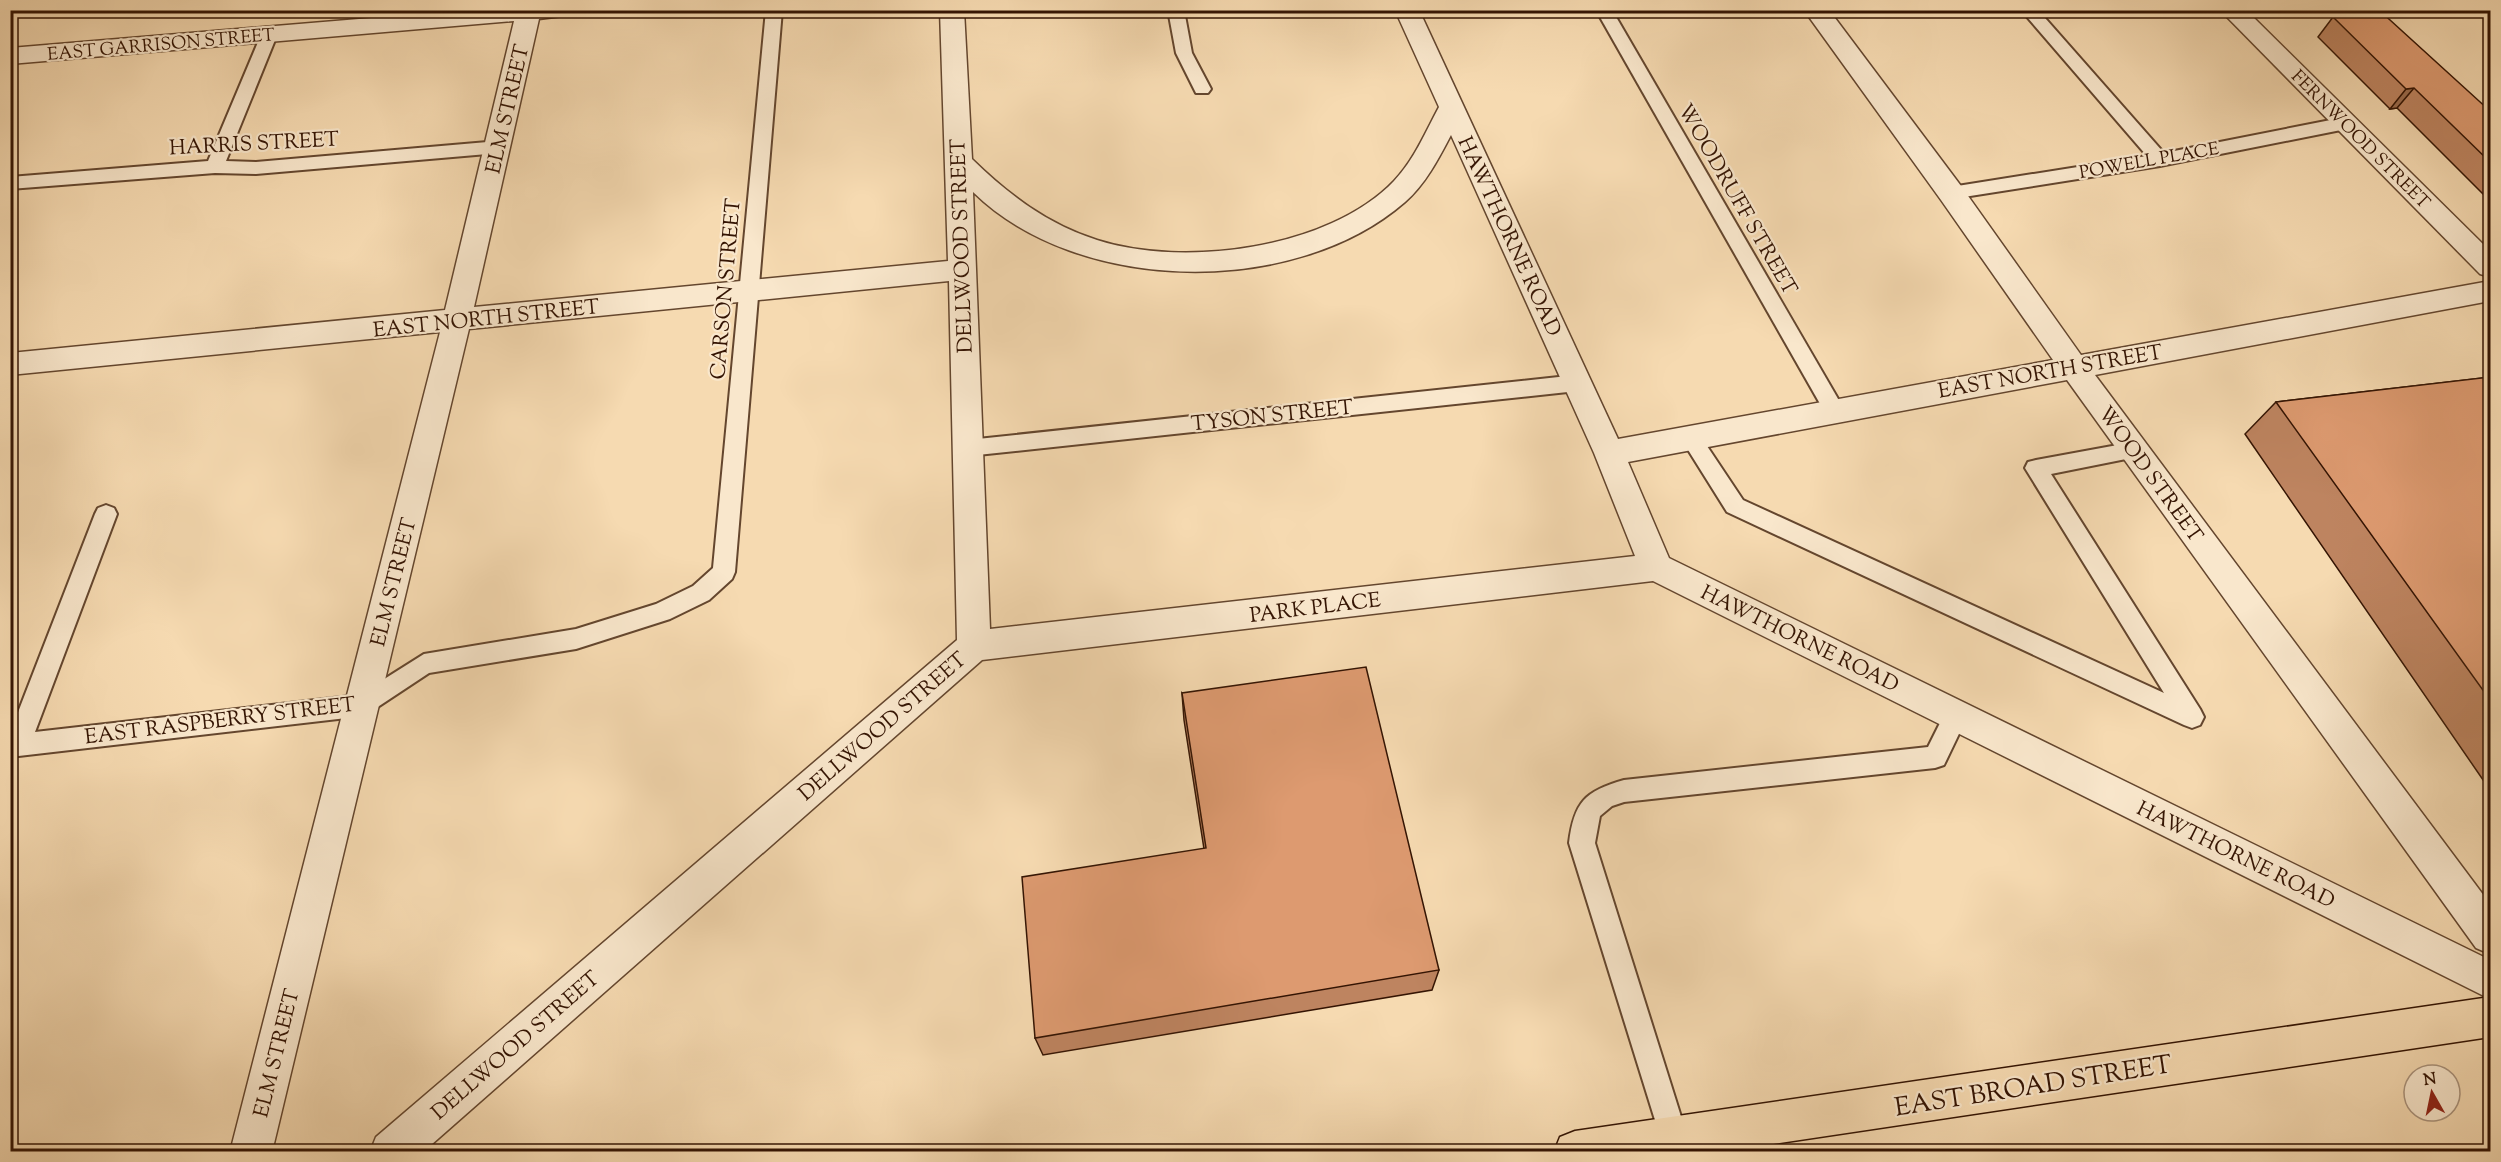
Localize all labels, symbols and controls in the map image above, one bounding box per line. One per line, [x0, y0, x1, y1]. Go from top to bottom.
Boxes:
street label: EAST GARRISON STREET [46, 23, 276, 69]
street label: ELM STREET [480, 42, 538, 177]
street label: FERNWOOD STREET [2284, 65, 2435, 216]
street label: WOODRUFF STREET [1669, 99, 1803, 301]
street label: HARRIS STREET [168, 126, 340, 164]
street label: HAWTHORNE ROAD [1449, 132, 1568, 342]
street label: POWELL PLACE [2077, 137, 2221, 187]
street label: DELLWOOD STREET [944, 138, 982, 354]
street label: CARSON STREET [704, 197, 750, 381]
street label: EAST NORTH STREET [372, 293, 601, 347]
street label: EAST NORTH STREET [1936, 338, 2165, 407]
street label: TYSON STREET [1190, 394, 1355, 440]
street label: WOOD STREET [2090, 401, 2209, 550]
street label: ELM STREET [364, 515, 425, 650]
street label: HAWTHORNE ROAD [1695, 579, 1903, 701]
street label: PARK PLACE [1248, 586, 1383, 632]
street label: DELLWOOD STREET [793, 646, 974, 809]
street label: EAST RASPBERRY STREET [83, 690, 358, 753]
street label: HAWTHORNE ROAD [2131, 795, 2339, 917]
street label: DELLWOOD STREET [426, 965, 607, 1128]
street label: ELM STREET [247, 986, 308, 1121]
street label: EAST BROAD STREET [1892, 1047, 2175, 1128]
north arrow [2402, 1063, 2462, 1123]
text: N [2422, 1068, 2438, 1093]

